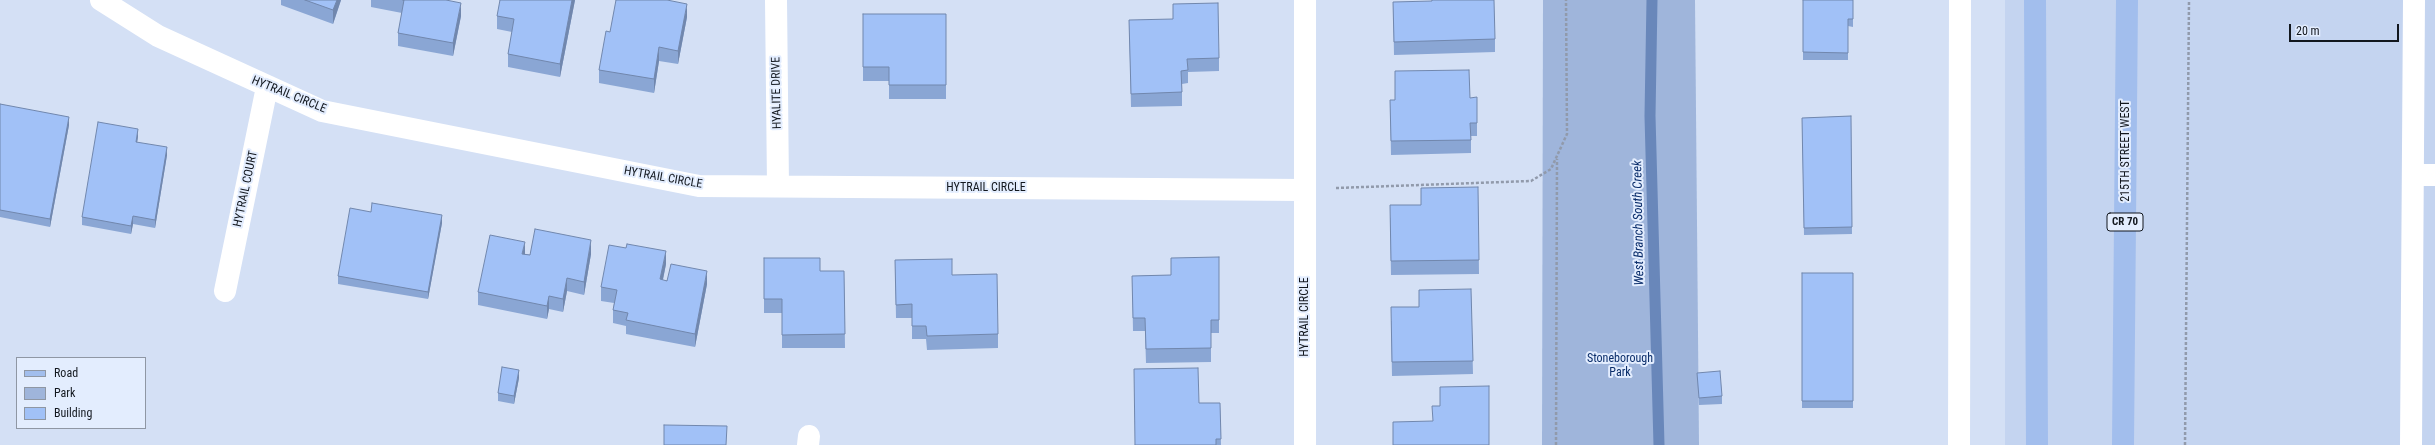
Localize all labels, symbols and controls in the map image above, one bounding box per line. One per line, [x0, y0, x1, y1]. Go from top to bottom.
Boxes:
scale bar [2291, 16, 2401, 42]
text: 20 m [2296, 24, 2320, 38]
street label: HYALITE DRIVE [769, 57, 785, 129]
street label: HYTRAIL CIRCLE [250, 73, 328, 117]
street label: 215TH STREET WEST [2119, 100, 2133, 202]
street label: HYTRAIL COURT [231, 150, 261, 228]
water label: West Branch South Creek [1630, 160, 1648, 286]
street label: HYTRAIL CIRCLE [623, 164, 703, 192]
street label: HYTRAIL CIRCLE [946, 181, 1026, 195]
road number: CR 70 [2107, 213, 2143, 231]
street label: HYTRAIL CIRCLE [1298, 277, 1312, 357]
park label: Stoneborough Park [1587, 352, 1653, 380]
legend [16, 357, 146, 429]
text: Road [54, 366, 78, 380]
text: Park [54, 386, 75, 400]
text: Building [54, 406, 92, 420]

